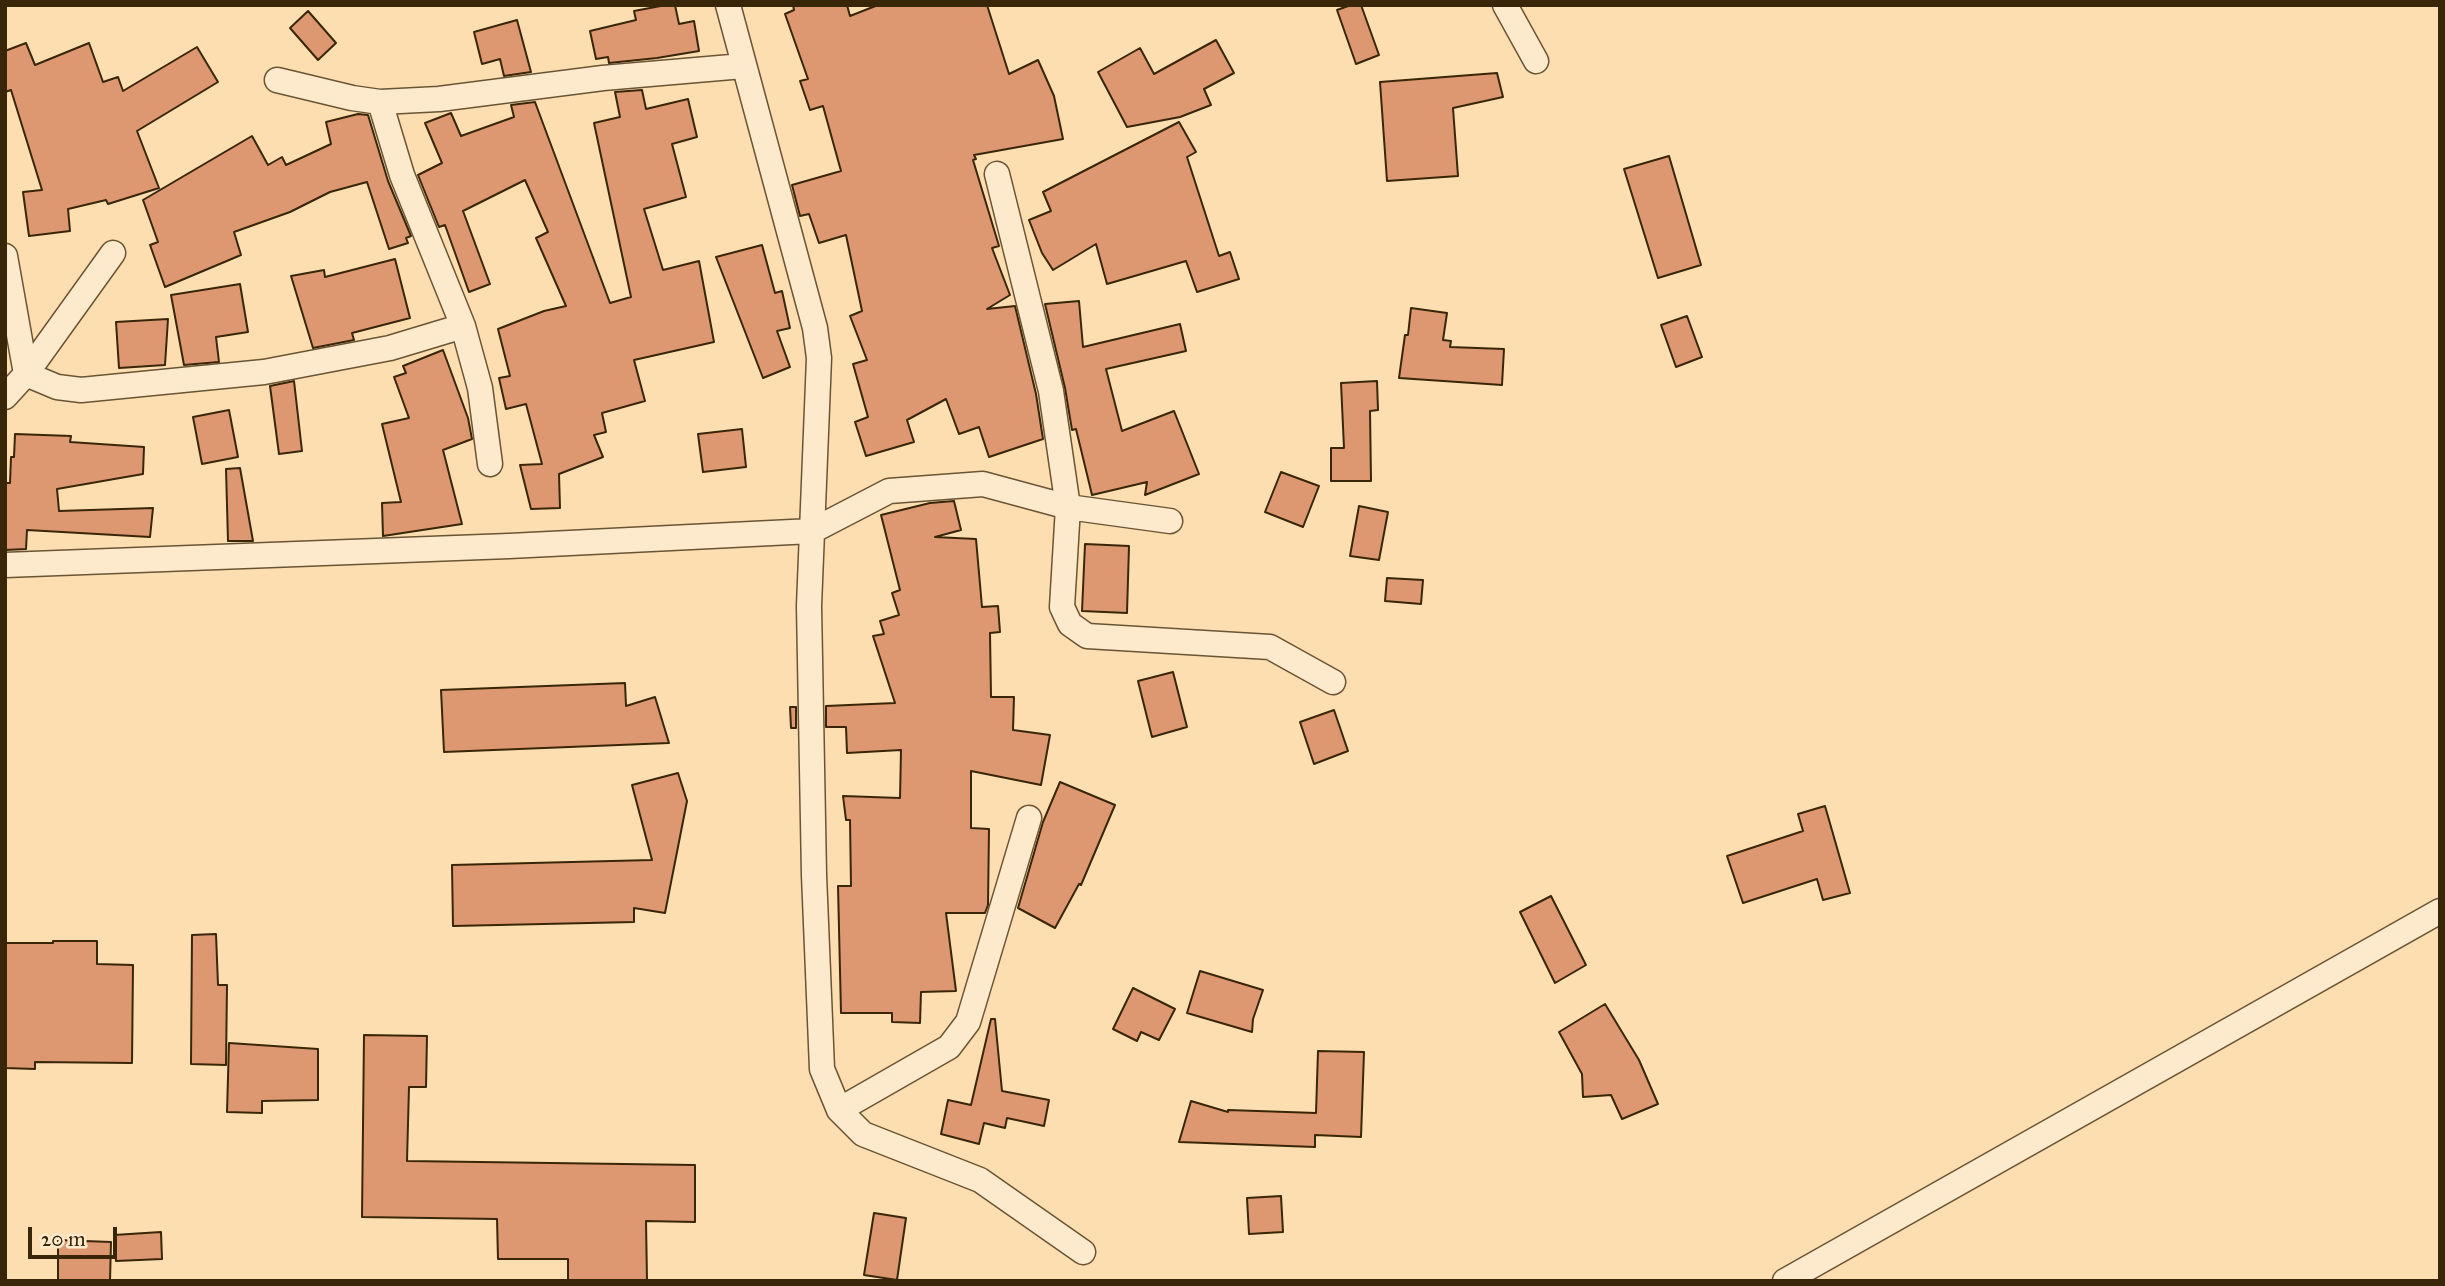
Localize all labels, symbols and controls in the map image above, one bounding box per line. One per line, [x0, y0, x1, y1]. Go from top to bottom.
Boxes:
scale bar [32, 1212, 121, 1256]
text: 20 m [41, 1226, 86, 1252]

